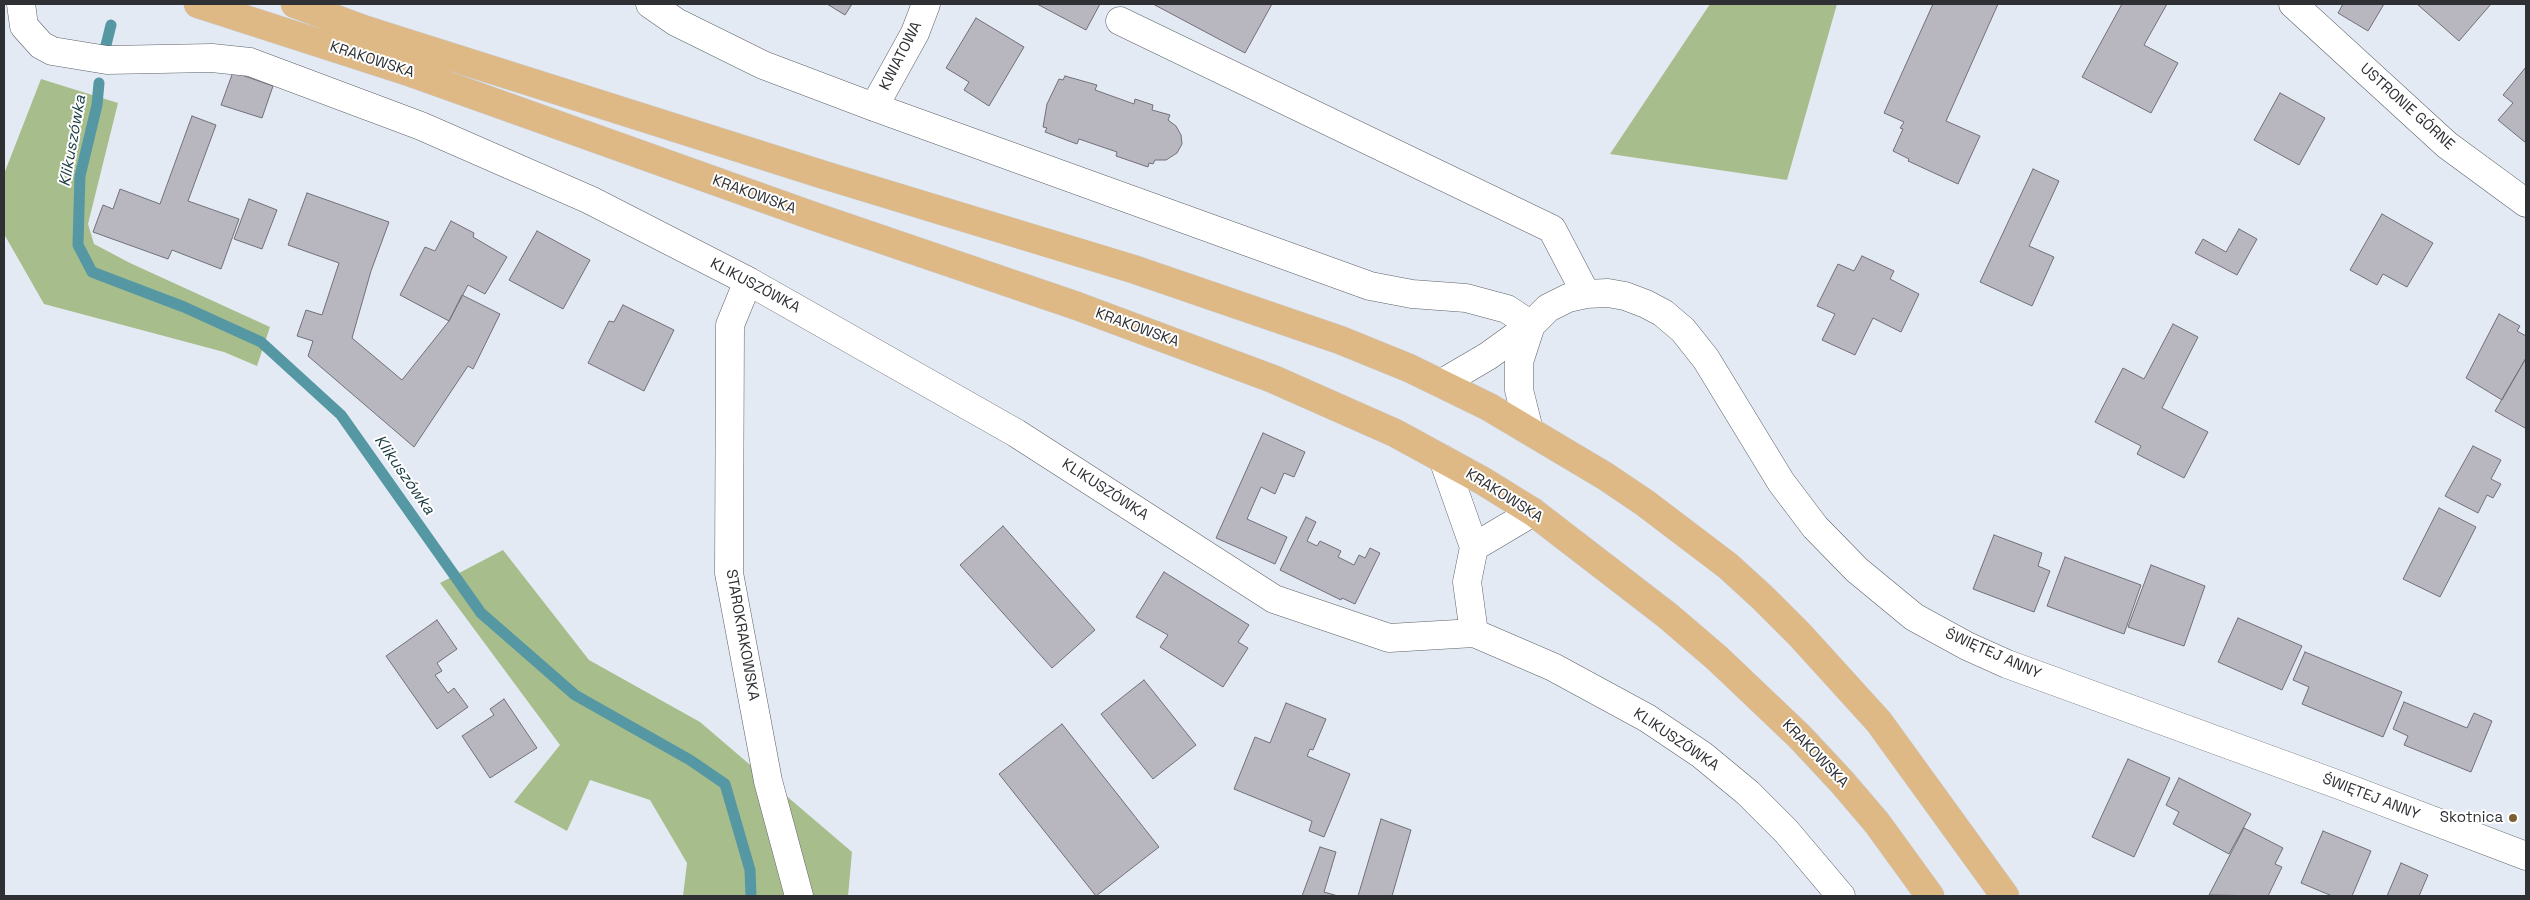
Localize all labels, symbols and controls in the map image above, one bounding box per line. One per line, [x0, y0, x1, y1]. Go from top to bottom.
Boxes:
street label: KWIATOWA [876, 19, 926, 93]
street label: KRAKOWSKA [328, 38, 416, 82]
street label: USTRONIE GÓRNE [2356, 60, 2458, 154]
water label: Klikuszówka [56, 94, 90, 188]
street label: KRAKOWSKA [710, 172, 798, 218]
street label: KLIKUSZÓWKA [707, 255, 803, 317]
street label: KRAKOWSKA [1093, 305, 1181, 351]
water label: Klikuszówka [370, 432, 438, 518]
street label: KLIKUSZÓWKA [1058, 455, 1152, 525]
street label: KRAKOWSKA [1462, 465, 1546, 527]
street label: STAROKRAKOWSKA [722, 568, 762, 702]
street label: ŚWIĘTEJ ANNY [1942, 625, 2044, 683]
street label: KLIKUSZÓWKA [1630, 705, 1722, 775]
street label: KRAKOWSKA [1778, 716, 1852, 792]
street label: ŚWIĘTEJ ANNY [2320, 770, 2422, 824]
place label: Skotnica [2440, 809, 2503, 827]
marker: Skotnica [2507, 812, 2519, 824]

